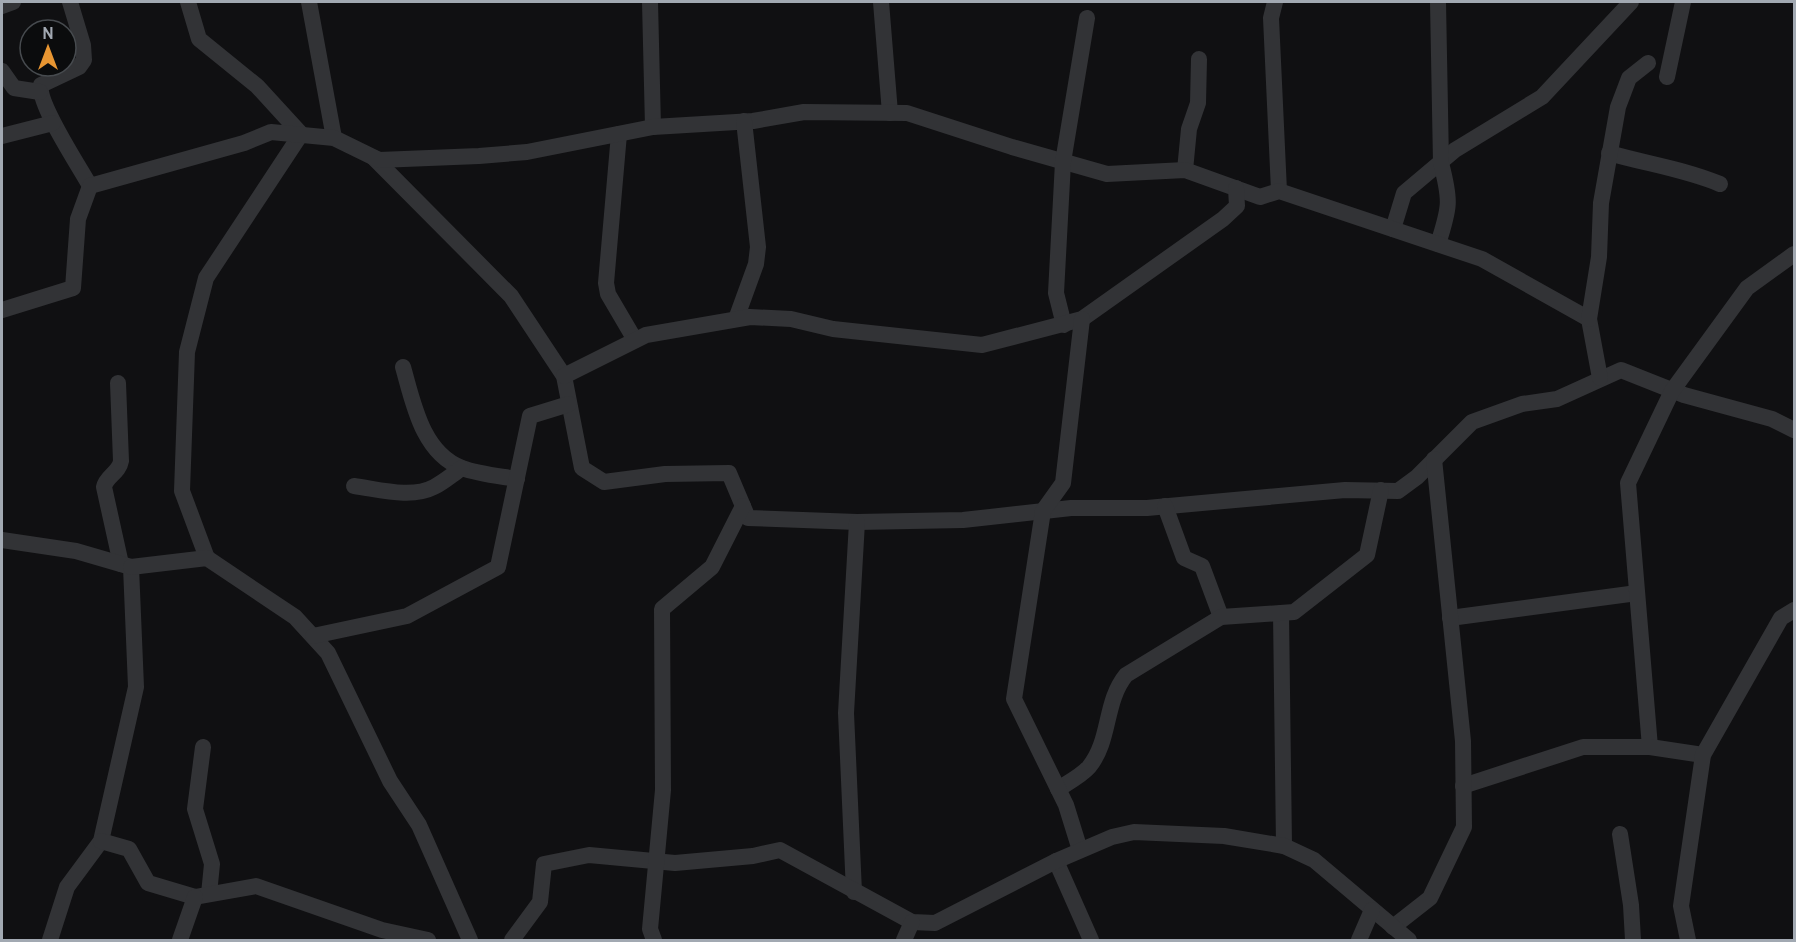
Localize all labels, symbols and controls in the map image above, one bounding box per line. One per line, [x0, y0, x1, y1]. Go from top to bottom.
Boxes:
north arrow [18, 18, 78, 78]
text: N [42, 25, 54, 45]

